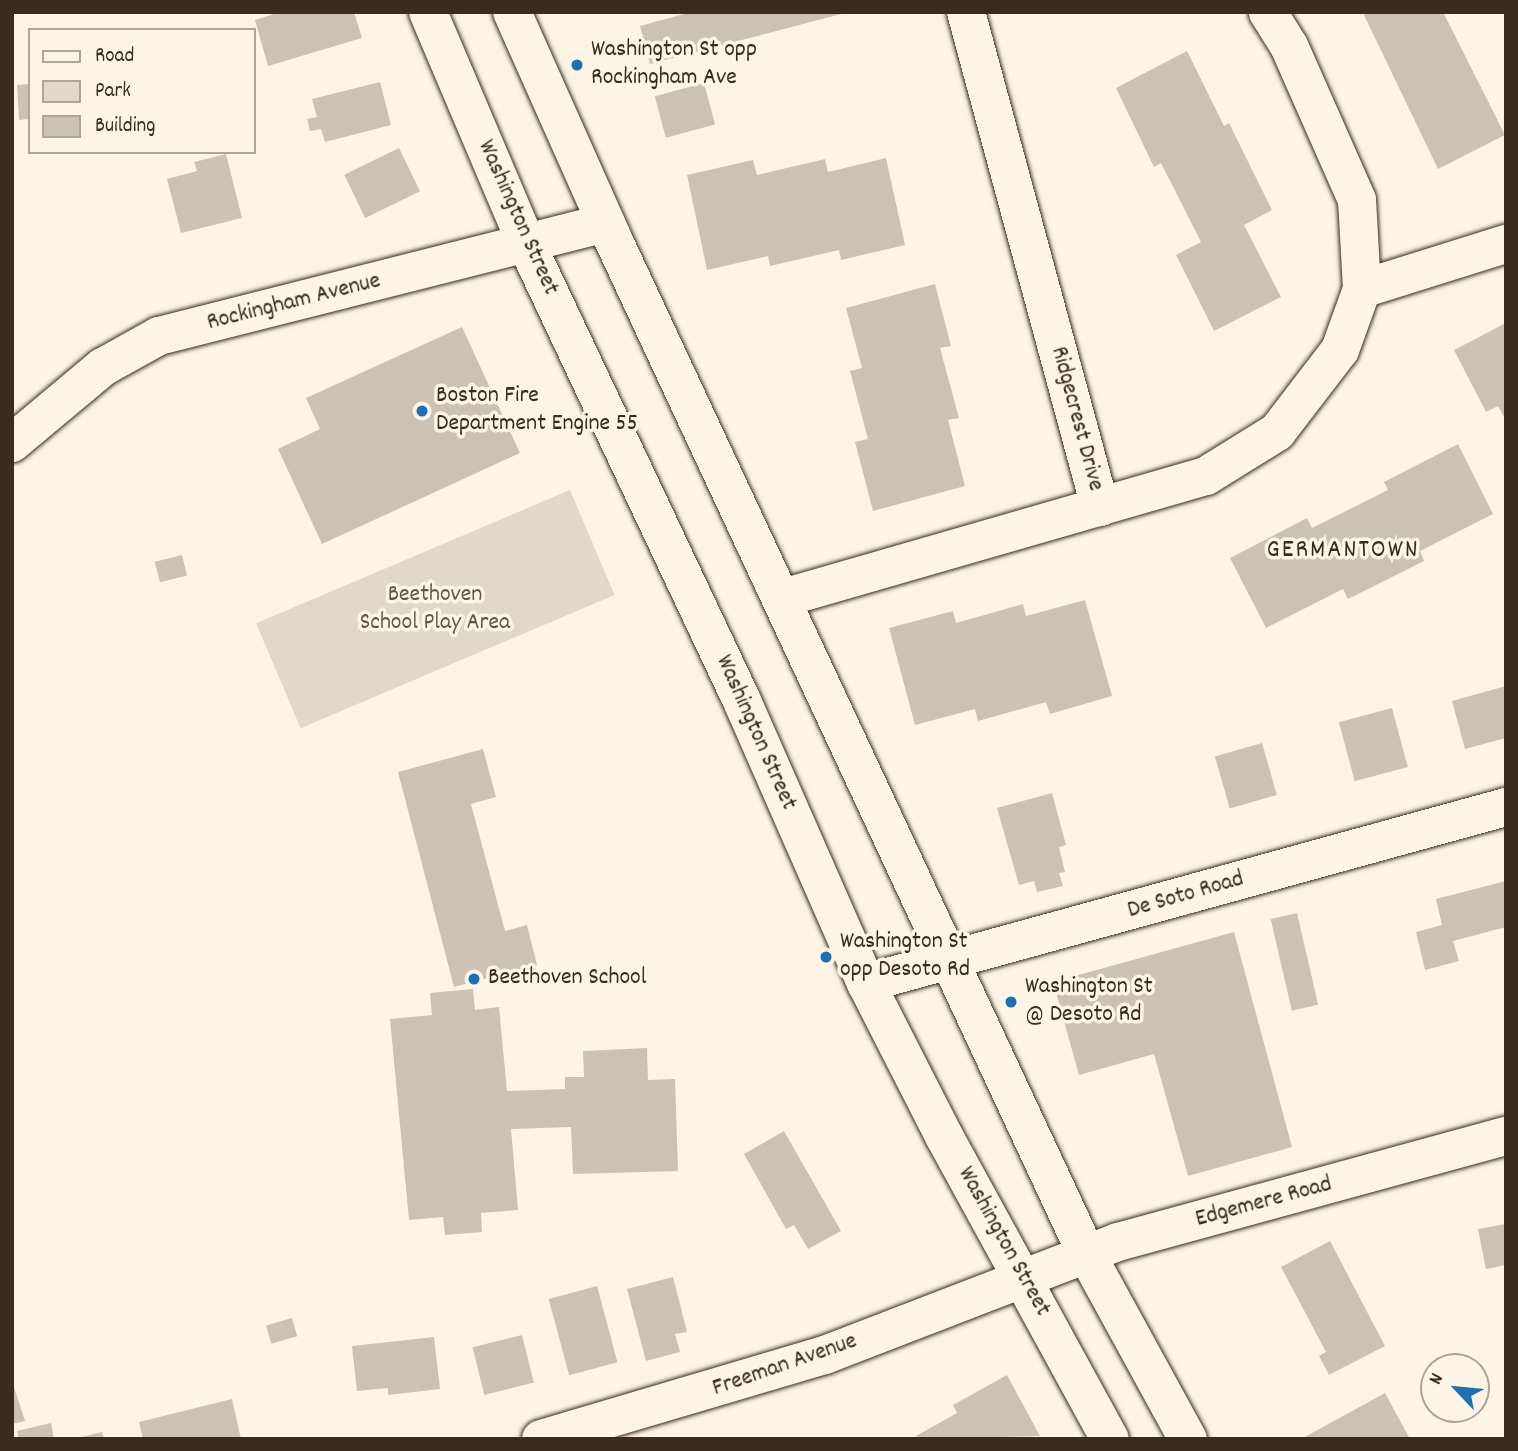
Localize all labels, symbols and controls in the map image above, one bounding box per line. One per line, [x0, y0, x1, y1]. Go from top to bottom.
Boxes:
legend [28, 28, 256, 154]
place label: Washington St opp Rockingham Ave [591, 37, 757, 93]
text: Road [95, 42, 134, 72]
marker: Washington St opp Rockingham Ave [569, 57, 585, 73]
text: Park [95, 77, 131, 107]
text: Building [95, 112, 155, 142]
street label: Washington Street [470, 136, 564, 300]
street label: Rockingham Avenue [204, 268, 384, 338]
street label: Ridgecrest Drive [1043, 344, 1109, 494]
place label: Boston Fire Department Engine 55 [436, 383, 638, 439]
marker: Boston Fire Department Engine 55 [414, 403, 430, 419]
district label: GERMANTOWN [1268, 535, 1418, 567]
park label: Beethoven School Play Area [360, 582, 510, 638]
street label: Washington Street [708, 651, 802, 815]
street label: De Soto Road [1125, 866, 1247, 926]
place label: Washington St opp Desoto Rd [840, 929, 970, 985]
marker: Washington St opp Desoto Rd [818, 949, 834, 965]
place label: Beethoven School [488, 965, 646, 993]
marker: Beethoven School [466, 971, 482, 987]
place label: Washington St @ Desoto Rd [1025, 974, 1153, 1030]
marker: Washington St @ Desoto Rd [1003, 994, 1019, 1010]
street label: Washington Street [950, 1162, 1056, 1322]
street label: Edgemere Road [1193, 1171, 1335, 1235]
street label: Freeman Avenue [709, 1328, 861, 1404]
north arrow [1420, 1353, 1490, 1423]
text: N [1423, 1369, 1452, 1390]

